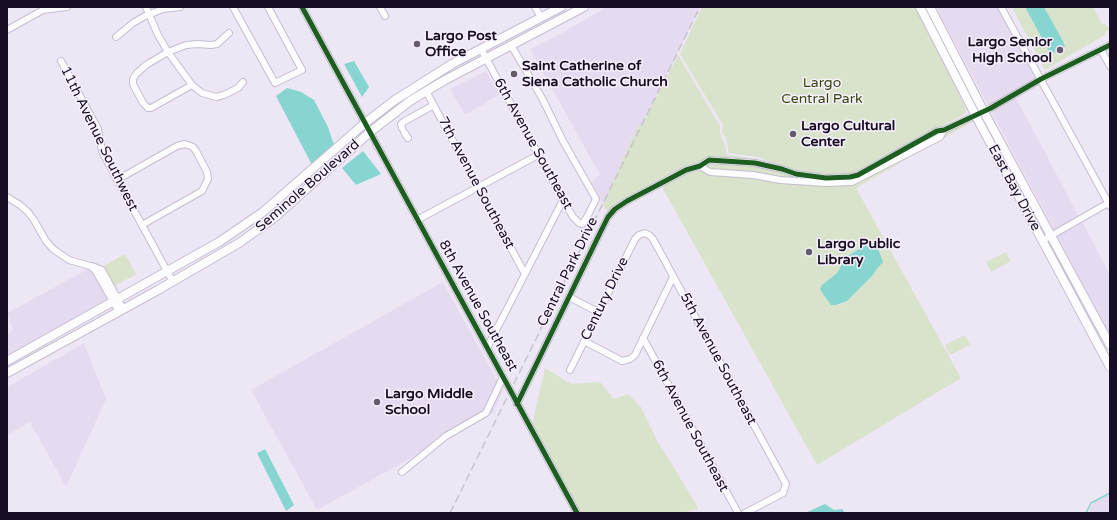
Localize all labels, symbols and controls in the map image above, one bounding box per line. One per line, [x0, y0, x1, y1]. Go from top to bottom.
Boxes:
place label: Largo Post Office [425, 28, 497, 60]
place label: Largo Senior High School [967, 34, 1052, 66]
marker: Largo Post Office [412, 39, 422, 49]
marker: Largo Senior High School [1055, 45, 1065, 55]
place label: Saint Catherine of Siena Catholic Church [522, 58, 668, 90]
street label: 11th Avenue Southwest [57, 64, 141, 214]
marker: Saint Catherine of Siena Catholic Church [509, 69, 519, 79]
street label: 6th Avenue Southeast [490, 75, 576, 213]
park label: Largo Central Park [781, 75, 863, 108]
street label: 7th Avenue Southeast [434, 114, 518, 252]
place label: Largo Cultural Center [801, 118, 895, 150]
marker: Largo Cultural Center [788, 129, 798, 139]
street label: Seminole Boulevard [253, 136, 363, 236]
street label: East Bay Drive [984, 142, 1044, 234]
street label: Central Park Drive [534, 215, 602, 329]
place label: Largo Public Library [817, 236, 900, 268]
street label: 8th Avenue Southeast [435, 237, 521, 375]
marker: Largo Public Library [804, 247, 814, 257]
street label: Century Drive [578, 255, 632, 343]
street label: 5th Avenue Southeast [676, 290, 760, 428]
street label: 6th Avenue Southeast [648, 357, 732, 495]
place label: Largo Middle School [385, 386, 473, 418]
marker: Largo Middle School [372, 397, 382, 407]

